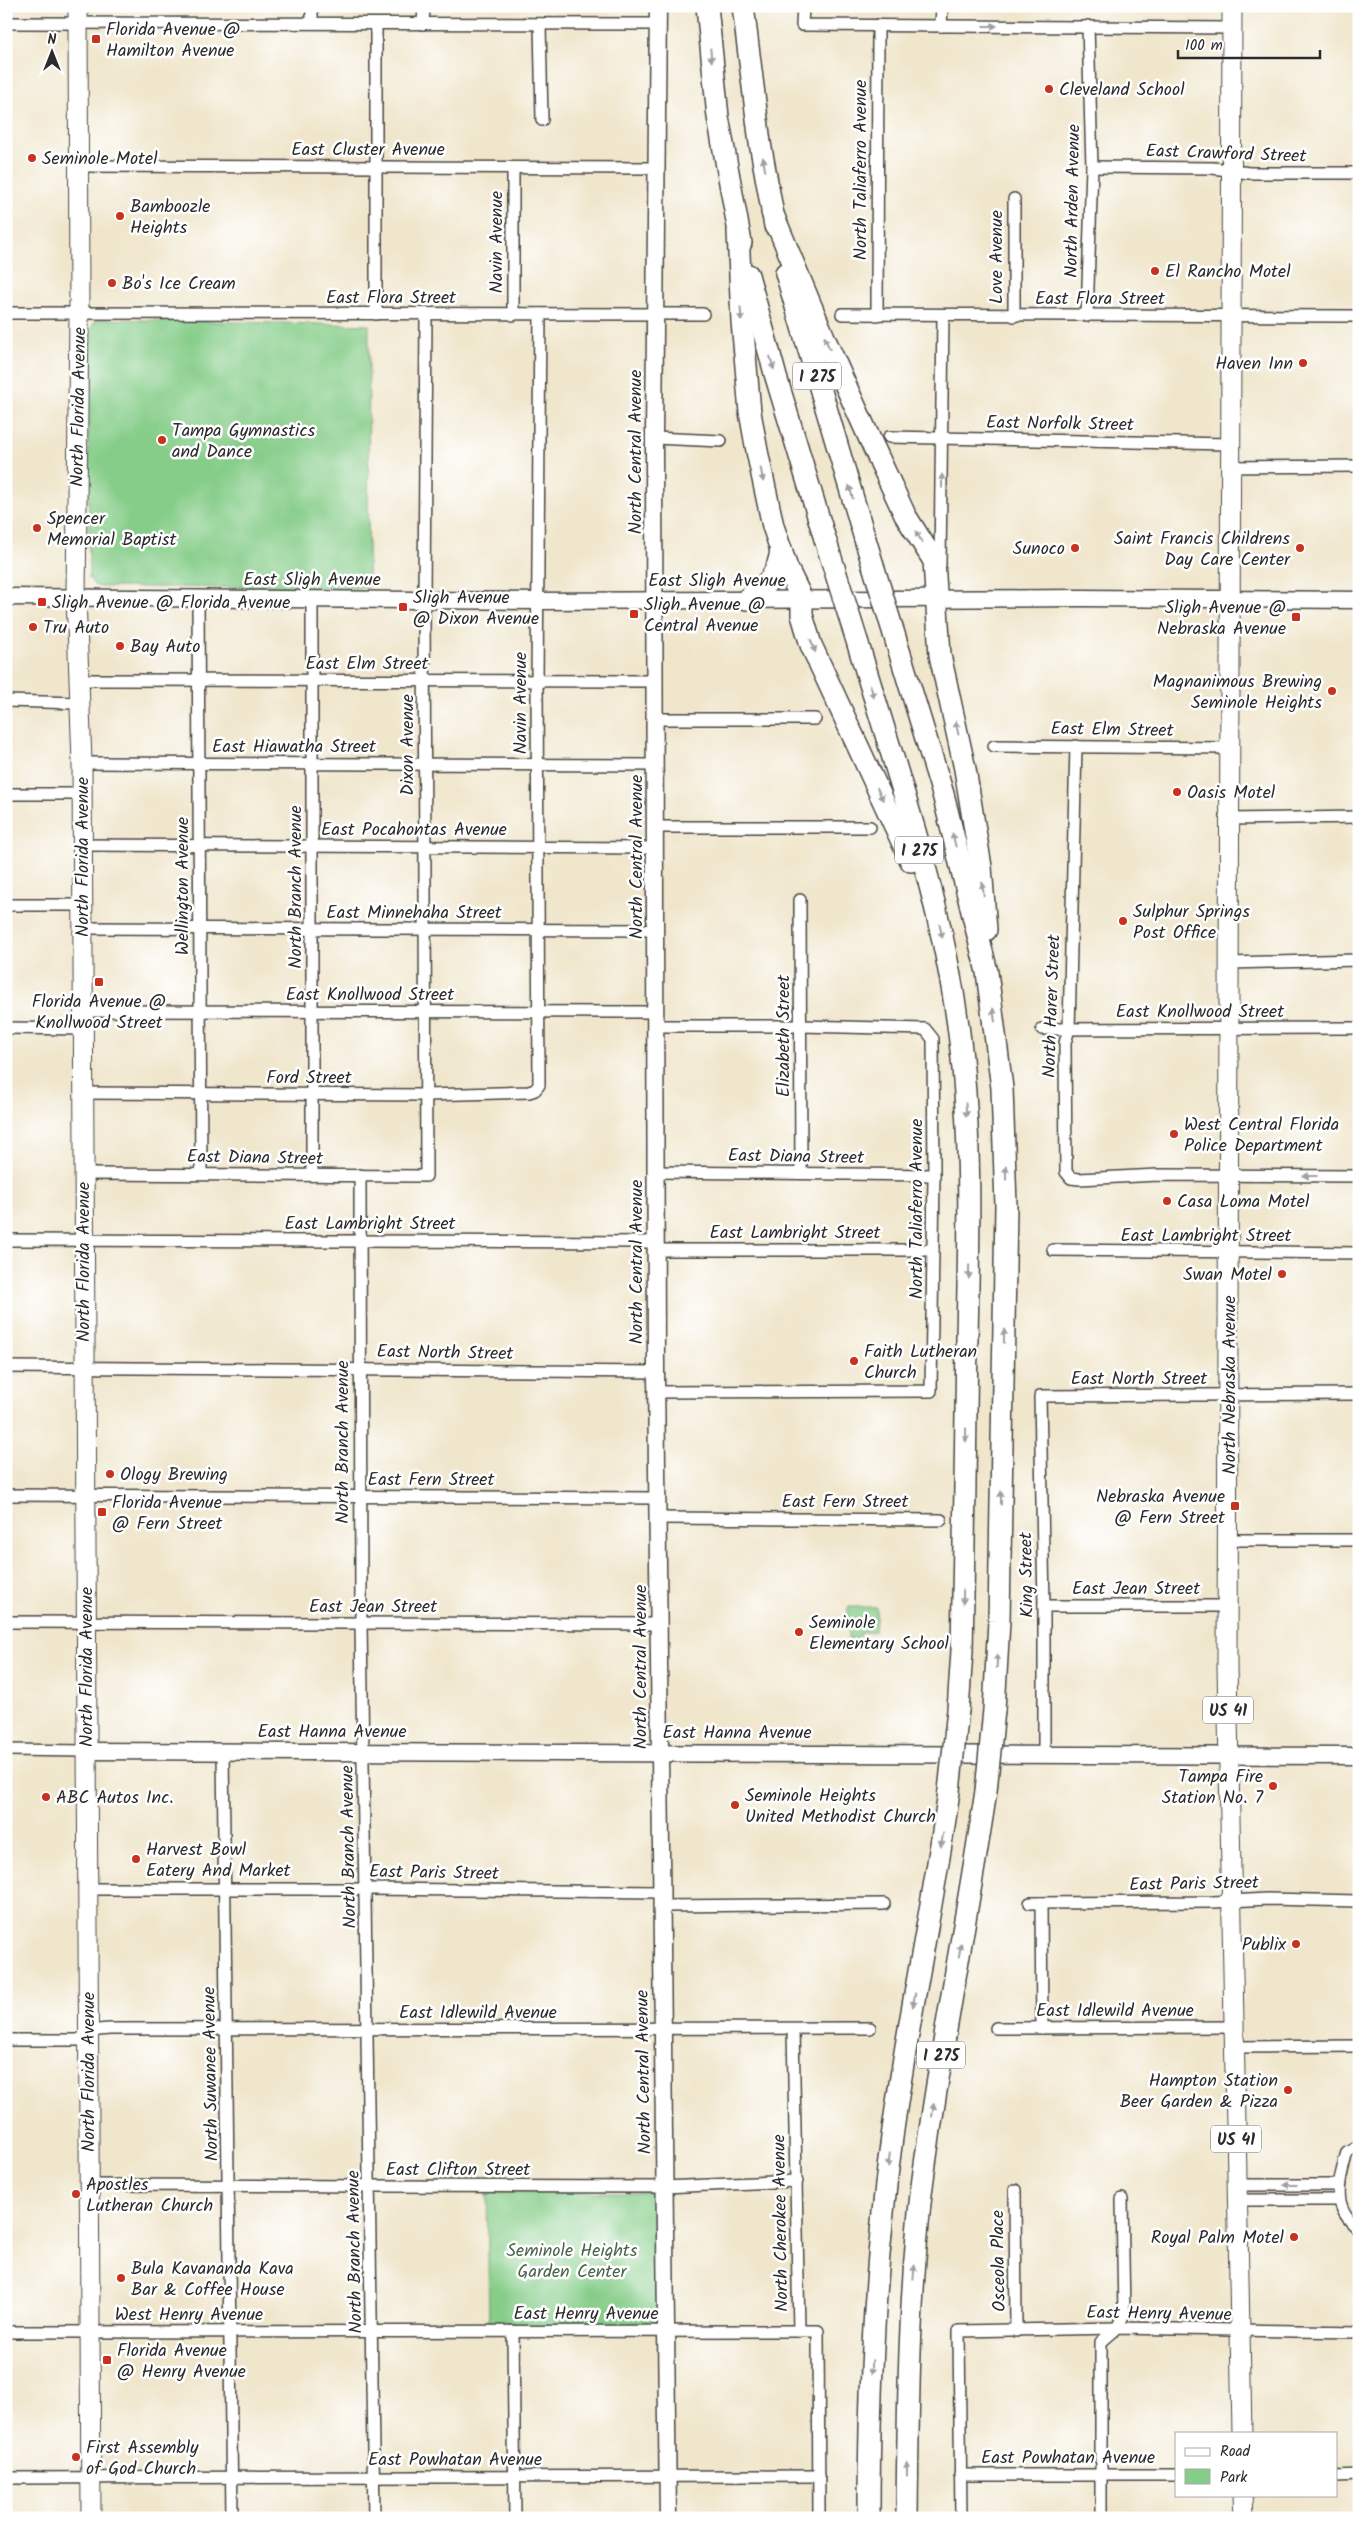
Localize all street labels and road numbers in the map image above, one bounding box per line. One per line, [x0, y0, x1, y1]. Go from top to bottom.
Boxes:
street label: North Taliaferro Avenue [847, 80, 876, 260]
street label: North Arden Avenue [1058, 124, 1089, 278]
street label: East Cluster Avenue [291, 136, 445, 165]
street label: East Crawford Street [1145, 137, 1308, 172]
street label: Navin Avenue [483, 191, 512, 293]
street label: Love Avenue [983, 210, 1012, 304]
street label: East Flora Street [326, 284, 457, 313]
street label: East Flora Street [1035, 285, 1166, 314]
street label: North Florida Avenue [64, 327, 95, 487]
road number: I 275 [793, 362, 841, 390]
street label: North Central Avenue [622, 370, 651, 534]
street label: East Norfolk Street [986, 409, 1135, 440]
street label: East Sligh Avenue [243, 566, 381, 595]
street label: East Sligh Avenue [648, 567, 786, 596]
street label: East Elm Street [306, 650, 430, 679]
street label: Navin Avenue [507, 652, 536, 754]
street label: Dixon Avenue [394, 694, 423, 796]
street label: East Elm Street [1050, 715, 1175, 746]
street label: East Hiawatha Street [212, 733, 377, 762]
street label: North Central Avenue [623, 775, 652, 939]
street label: North Florida Avenue [69, 777, 98, 937]
street label: North Branch Avenue [282, 805, 311, 969]
street label: East Pocahontas Avenue [321, 816, 507, 845]
street label: Wellington Avenue [169, 817, 198, 955]
road number: I 275 [895, 836, 943, 864]
street label: East Minnehaha Street [326, 899, 503, 928]
street label: North Harer Street [1036, 933, 1070, 1078]
street label: Elizabeth Street [770, 974, 799, 1097]
street label: East Knollwood Street [286, 981, 455, 1010]
street label: East Knollwood Street [1116, 998, 1285, 1027]
street label: Ford Street [266, 1064, 353, 1093]
street label: North Taliaferro Avenue [903, 1119, 932, 1299]
street label: East Diana Street [728, 1142, 865, 1173]
street label: East Diana Street [187, 1143, 324, 1174]
street label: North Central Avenue [623, 1180, 652, 1344]
street label: North Florida Avenue [70, 1182, 99, 1342]
street label: East Lambright Street [284, 1210, 457, 1239]
street label: East Lambright Street [709, 1219, 882, 1248]
street label: East Lambright Street [1120, 1222, 1293, 1251]
street label: North Nebraska Avenue [1216, 1295, 1245, 1475]
street label: East North Street [376, 1338, 515, 1369]
street label: North Branch Avenue [329, 1360, 358, 1524]
street label: East North Street [1071, 1365, 1208, 1394]
street label: East Fern Street [368, 1466, 495, 1495]
street label: East Fern Street [782, 1488, 909, 1517]
street label: King Street [1012, 1531, 1043, 1618]
street label: East Jean Street [1072, 1575, 1201, 1604]
street label: North Central Avenue [627, 1585, 656, 1749]
street label: North Florida Avenue [73, 1587, 102, 1747]
street label: East Jean Street [309, 1593, 438, 1622]
road number: US 41 [1203, 1696, 1253, 1724]
street label: East Hanna Avenue [257, 1718, 407, 1747]
street label: East Hanna Avenue [662, 1719, 812, 1748]
street label: North Branch Avenue [334, 1765, 365, 1929]
street label: East Paris Street [369, 1858, 500, 1889]
street label: East Paris Street [1129, 1869, 1260, 1900]
street label: North Suwanee Avenue [195, 1986, 228, 2162]
street label: North Central Avenue [629, 1989, 660, 2155]
street label: North Florida Avenue [75, 1992, 104, 2152]
street label: East Idlewild Avenue [1036, 1997, 1194, 2026]
street label: East Idlewild Avenue [399, 1999, 557, 2028]
road number: I 275 [917, 2042, 965, 2068]
road number: US 41 [1211, 2126, 1261, 2152]
street label: North Cherokee Avenue [765, 2134, 798, 2312]
street label: East Clifton Street [386, 2156, 531, 2185]
street label: North Branch Avenue [340, 2170, 371, 2334]
street label: Osceola Place [984, 2210, 1015, 2312]
street label: East Henry Avenue [1086, 2299, 1232, 2330]
street label: East Henry Avenue [513, 2300, 659, 2329]
street label: West Henry Avenue [115, 2301, 263, 2330]
street label: East Powhatan Avenue [981, 2444, 1155, 2473]
street label: East Powhatan Avenue [368, 2446, 542, 2475]

